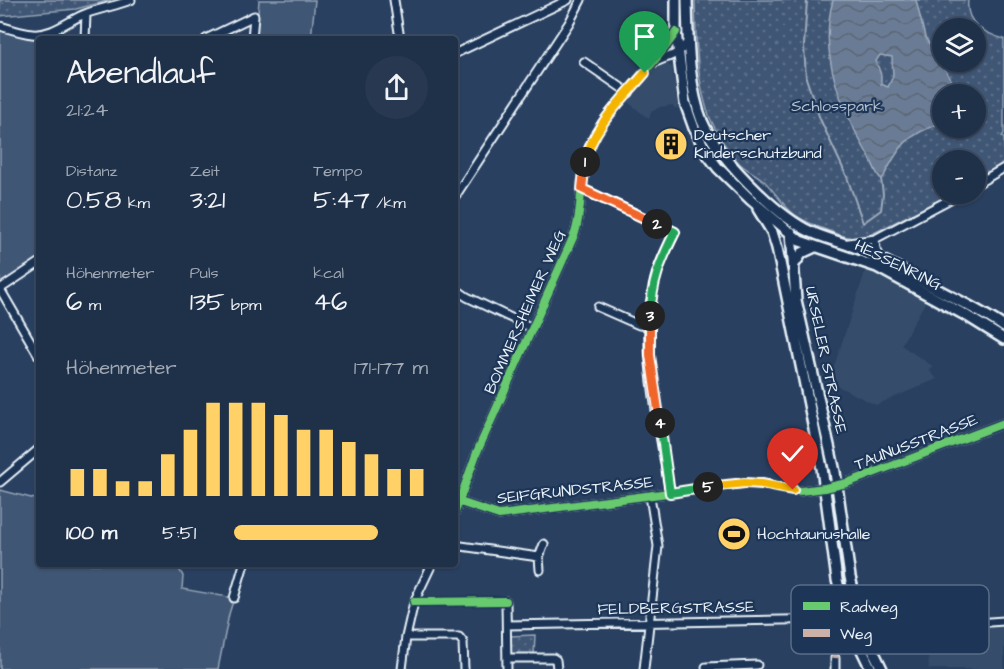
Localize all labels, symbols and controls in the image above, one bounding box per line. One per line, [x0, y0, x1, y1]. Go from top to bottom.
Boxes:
pin [619, 11, 670, 73]
map controls [932, 18, 986, 204]
button: layers [932, 18, 986, 72]
icon: arrive [628, 20, 661, 53]
text: Abendlauf [66, 50, 215, 96]
button: share [365, 56, 428, 119]
button: + [932, 84, 986, 138]
park label: Schlosspark [791, 95, 883, 117]
text: 21:24 [66, 96, 108, 124]
place label: Deutscher Kinderschutzbund [694, 124, 822, 164]
building icon: Deutscher Kinderschutzbund [653, 126, 689, 162]
pin: 1 [570, 147, 600, 177]
button: − [932, 150, 986, 204]
text: 1 [584, 151, 586, 173]
text: Distanz [66, 160, 117, 182]
text: Zeit [190, 160, 220, 182]
text: Tempo [313, 160, 362, 182]
text: 0.58 [66, 182, 121, 218]
text: 3:21 [190, 182, 225, 218]
text: 5:47 [313, 182, 370, 218]
text: km [121, 192, 150, 214]
text: /km [370, 192, 406, 214]
pin: 2 [642, 209, 672, 239]
text: 2 [652, 213, 662, 235]
street label: BOMMERSHEIMER WEG [479, 226, 571, 398]
street label: HESSENRING [851, 234, 945, 296]
text: Höhenmeter [66, 262, 154, 284]
text: Puls [190, 262, 219, 284]
text: kcal [313, 262, 344, 284]
text: 6 [66, 284, 82, 320]
text: 135 [190, 284, 225, 320]
text: 46 [313, 284, 347, 320]
street label: URSELER STRASSE [800, 284, 853, 436]
text: m [82, 294, 101, 316]
text: bpm [225, 294, 261, 316]
pin: 3 [635, 301, 665, 331]
text: 3 [646, 305, 654, 327]
text: Höhenmeter [66, 354, 176, 382]
text: 171–177 m [354, 354, 428, 382]
pin: 4 [645, 408, 675, 438]
street label: TAUNUSSTRASSE [851, 408, 981, 476]
text: 4 [655, 412, 665, 434]
pin [767, 428, 818, 490]
icon: check [776, 437, 809, 470]
street label: SEIFGRUNDSTRASSE [496, 471, 655, 509]
pin: 5 [693, 472, 723, 502]
text: 5 [702, 476, 714, 498]
sports icon: Hochtaunushalle [716, 516, 752, 552]
text: 100 m [66, 519, 117, 547]
text: 5:51 [162, 519, 196, 547]
place label: Hochtaunushalle [757, 523, 871, 545]
legend [791, 585, 989, 654]
street label: FELDBERGSTRASSE [597, 596, 755, 620]
text: Radweg [840, 596, 898, 619]
text: Weg [840, 623, 872, 646]

